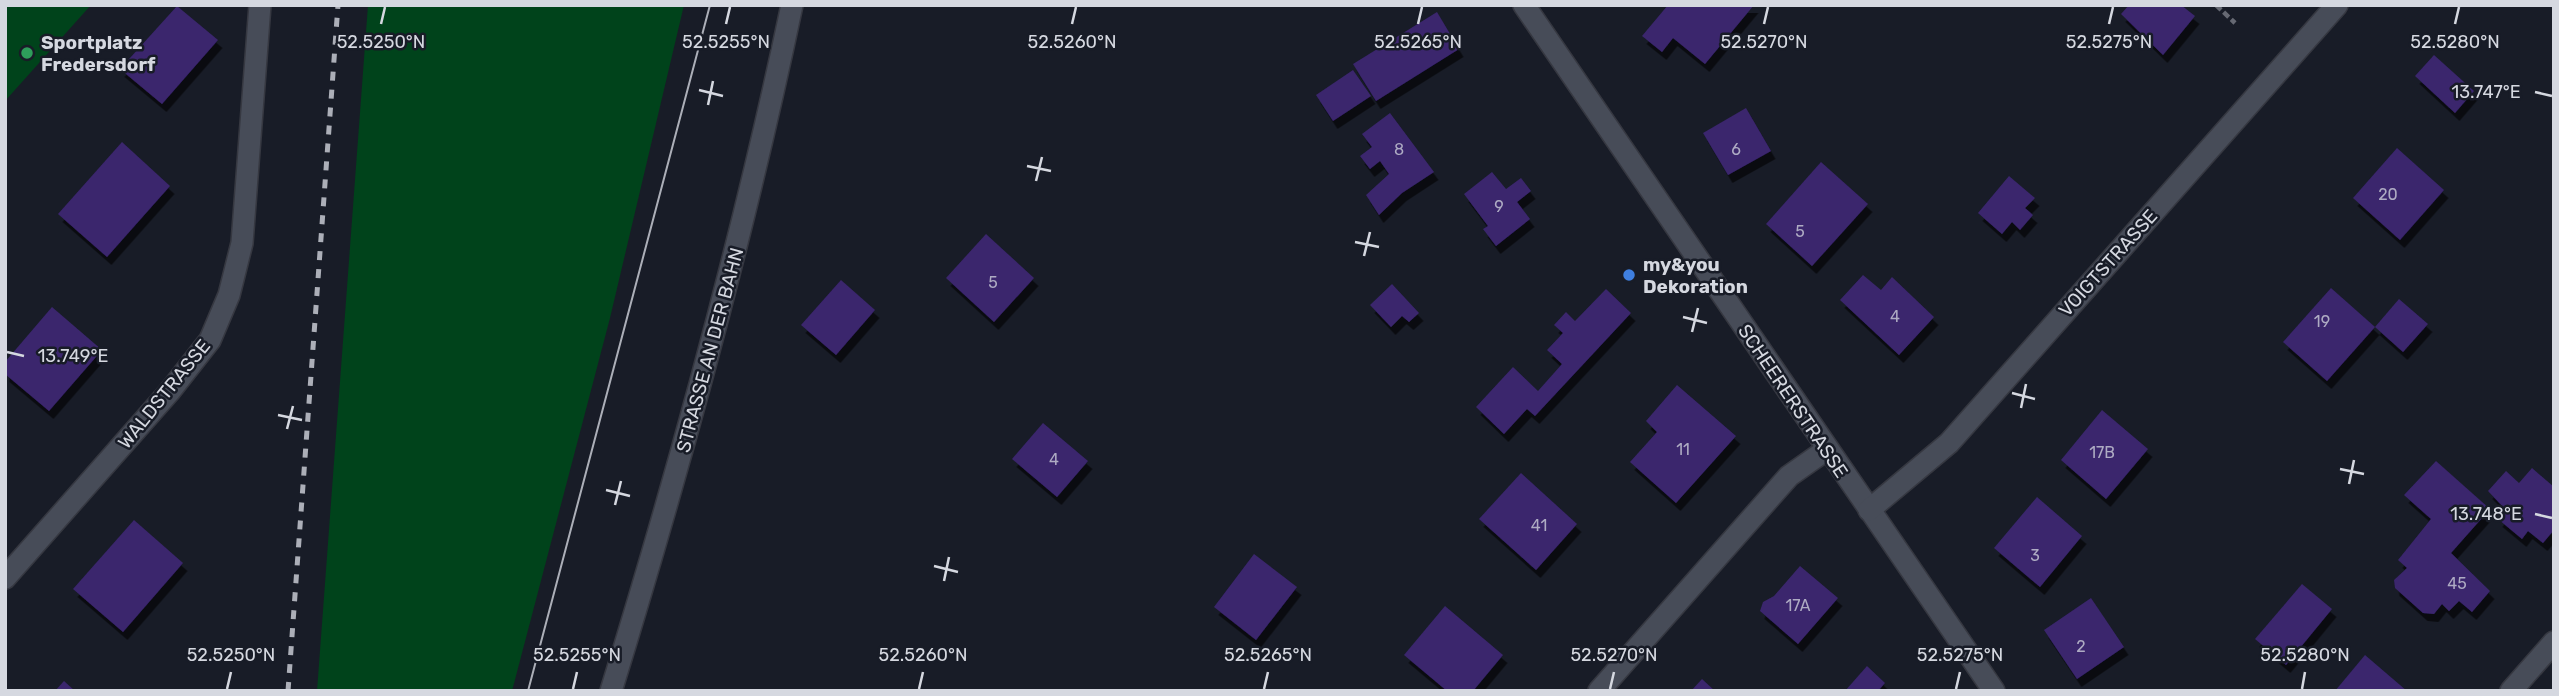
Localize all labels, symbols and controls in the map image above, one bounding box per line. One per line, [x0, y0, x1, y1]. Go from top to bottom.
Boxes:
place label: Sportplatz Fredersdorf [41, 31, 156, 76]
text: 52.5250°N [337, 31, 425, 53]
text: 52.5255°N [682, 31, 770, 53]
text: 52.5260°N [1028, 31, 1116, 53]
text: 52.5265°N [1374, 31, 1462, 53]
text: 52.5270°N [1720, 31, 1808, 53]
text: 52.5275°N [2066, 31, 2152, 53]
text: 52.5280°N [2410, 31, 2500, 53]
marker: Sportplatz Fredersdorf [19, 45, 35, 61]
text: 13.747°E [2451, 81, 2521, 103]
house number: 8 [1394, 140, 1404, 159]
house number: 6 [1731, 140, 1741, 159]
house number: 20 [2378, 185, 2398, 204]
house number: 9 [1494, 197, 1504, 216]
street label: VOIGTSTRASSE [2054, 205, 2162, 321]
house number: 5 [1795, 222, 1805, 241]
street label: STRASSE AN DER BAHN [672, 245, 748, 455]
place label: my&you Dekoration [1643, 253, 1748, 298]
marker: my&you Dekoration [1621, 267, 1637, 283]
house number: 5 [988, 273, 998, 292]
house number: 4 [1890, 307, 1900, 326]
house number: 19 [2314, 312, 2330, 331]
street label: SCHEERERSTRASSE [1733, 320, 1853, 482]
street label: WALDSTRASSE [113, 335, 215, 453]
text: 13.749°E [38, 345, 108, 367]
house number: 11 [1676, 440, 1690, 459]
house number: 17B [2089, 443, 2115, 462]
house number: 4 [1049, 450, 1059, 469]
text: 13.748°E [2450, 503, 2522, 525]
house number: 41 [1531, 516, 1547, 535]
house number: 3 [2030, 546, 2040, 565]
house number: 45 [2447, 574, 2467, 593]
house number: 17A [1786, 596, 1811, 615]
house number: 2 [2076, 637, 2086, 656]
text: 52.5250°N [187, 644, 275, 666]
text: 52.5255°N [533, 644, 621, 666]
text: 52.5260°N [879, 644, 967, 666]
text: 52.5265°N [1224, 644, 1312, 666]
text: 52.5270°N [1570, 644, 1658, 666]
text: 52.5275°N [1917, 644, 2003, 666]
text: 52.5280°N [2260, 644, 2350, 666]

